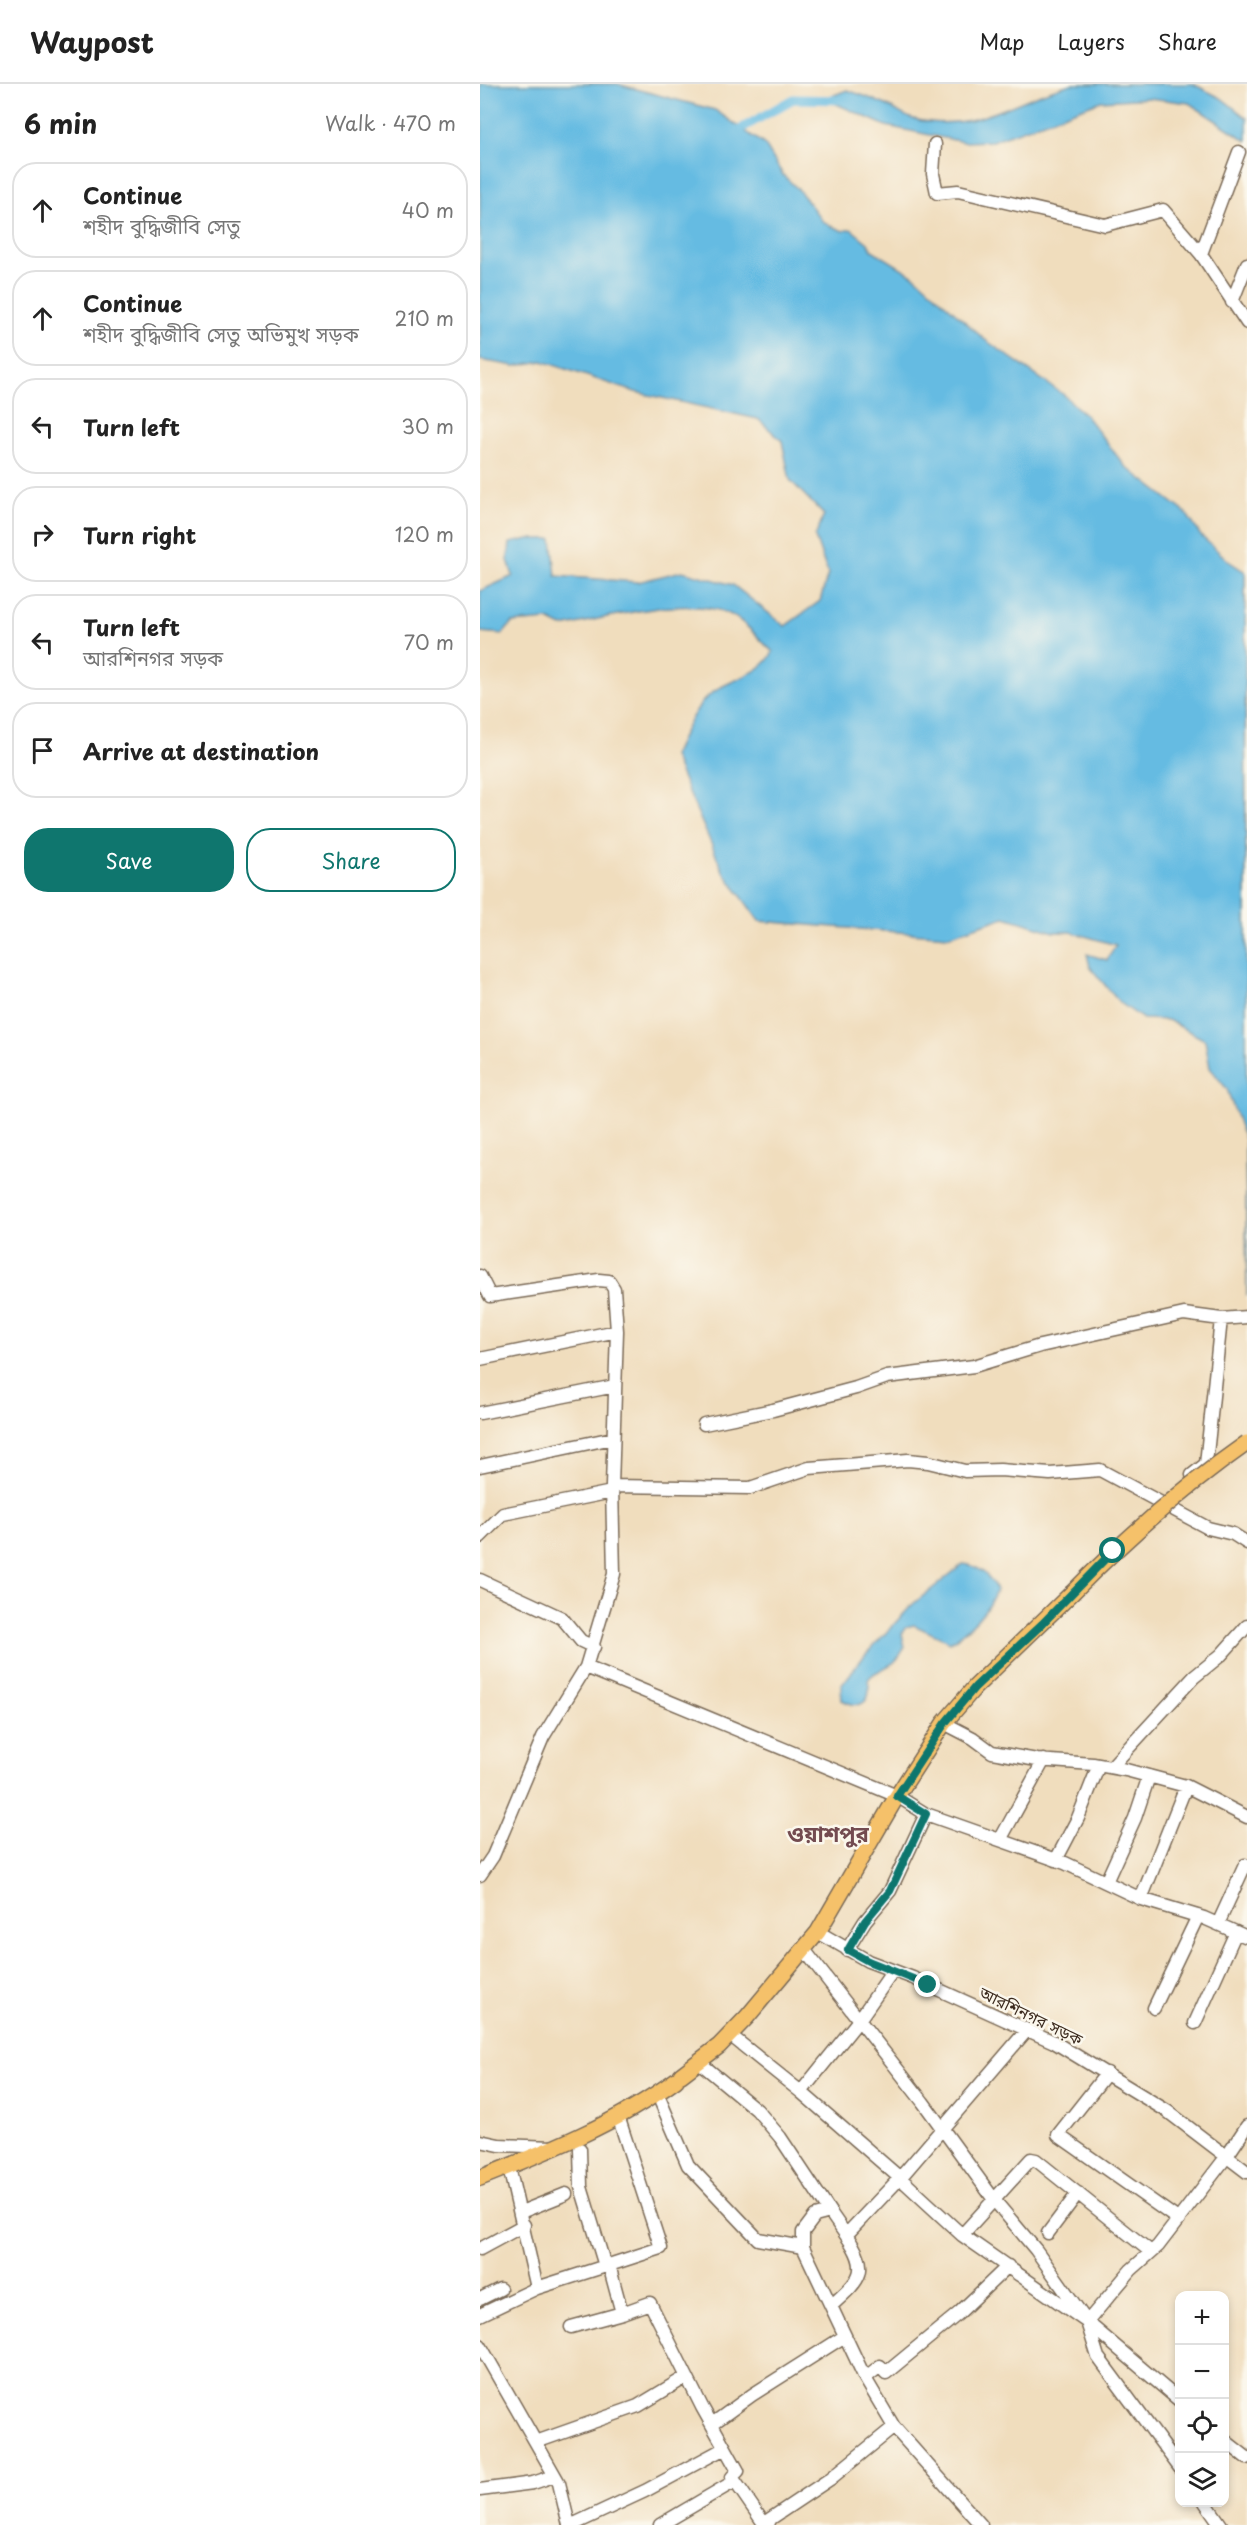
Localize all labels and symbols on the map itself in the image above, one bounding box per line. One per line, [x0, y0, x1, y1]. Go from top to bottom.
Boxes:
route start [1099, 1537, 1125, 1563]
district label: ওয়াশপুর [787, 1816, 870, 1849]
route end [914, 1971, 940, 1997]
street label: আরশিনগর সড়ক [975, 1979, 1088, 2051]

